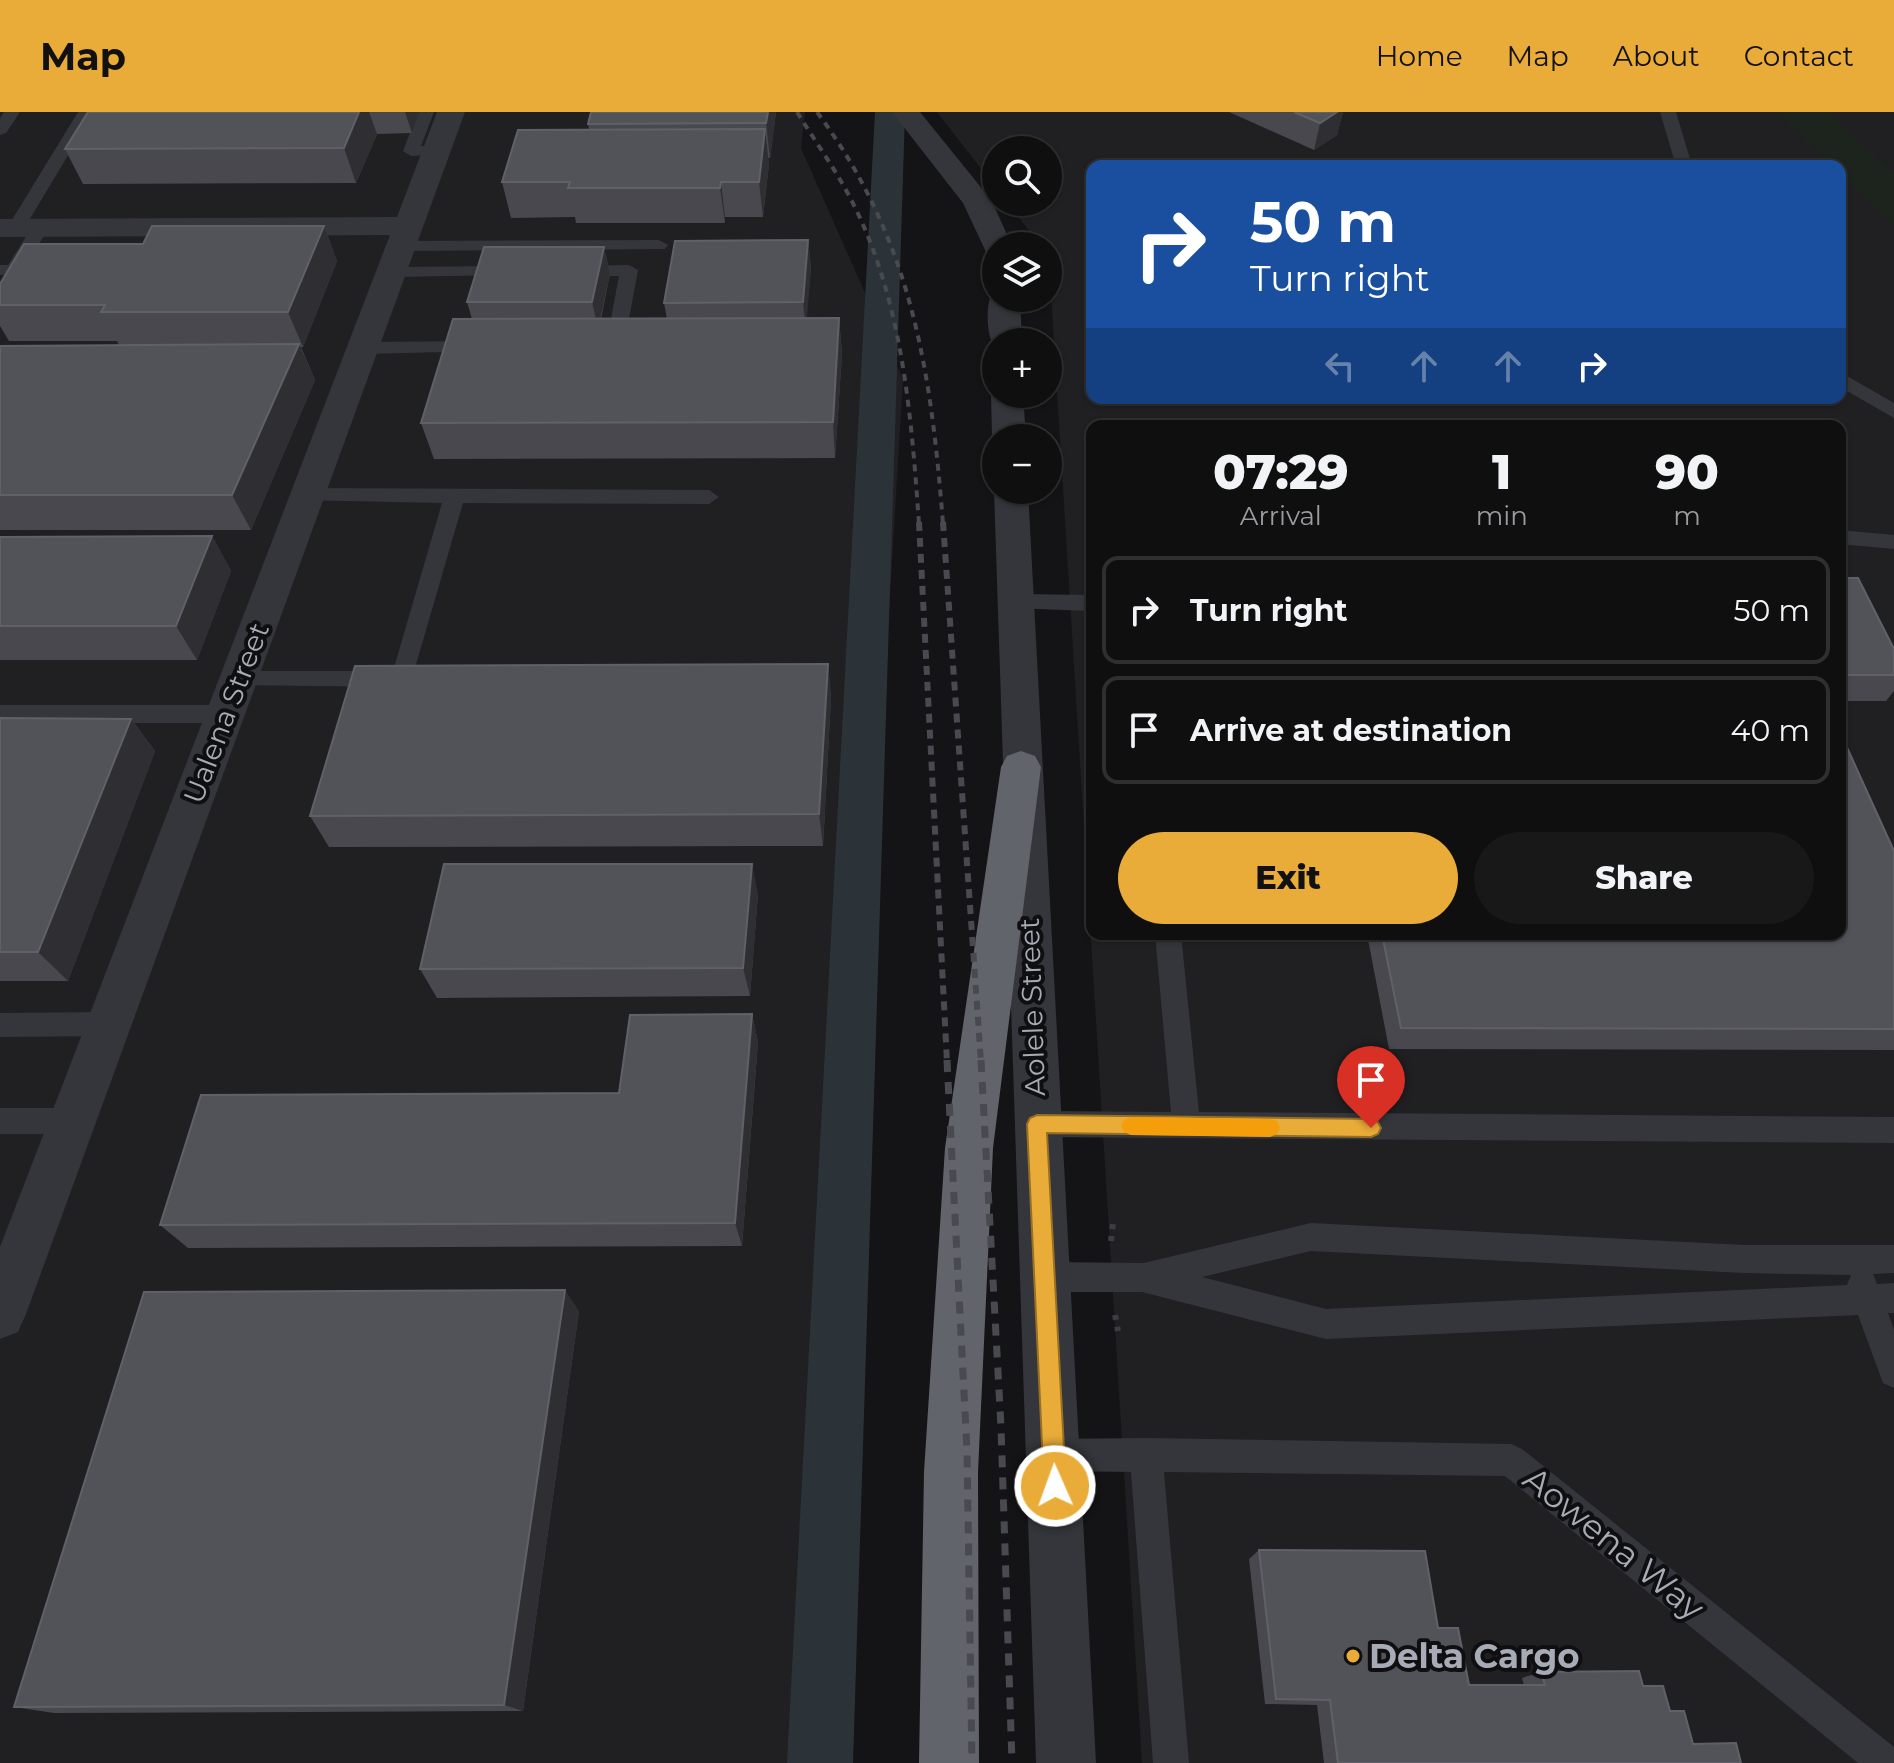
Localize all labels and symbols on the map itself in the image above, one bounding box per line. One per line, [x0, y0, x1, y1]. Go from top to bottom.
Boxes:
street label: Ualena Street [176, 618, 276, 808]
street label: Aolele Street [1012, 917, 1052, 1097]
pin [1337, 1046, 1405, 1128]
position arrow [1013, 1444, 1097, 1528]
street label: Aowena Way [1515, 1457, 1713, 1629]
place label: Delta Cargo [1369, 1635, 1579, 1677]
marker: Delta Cargo [1344, 1647, 1362, 1665]

